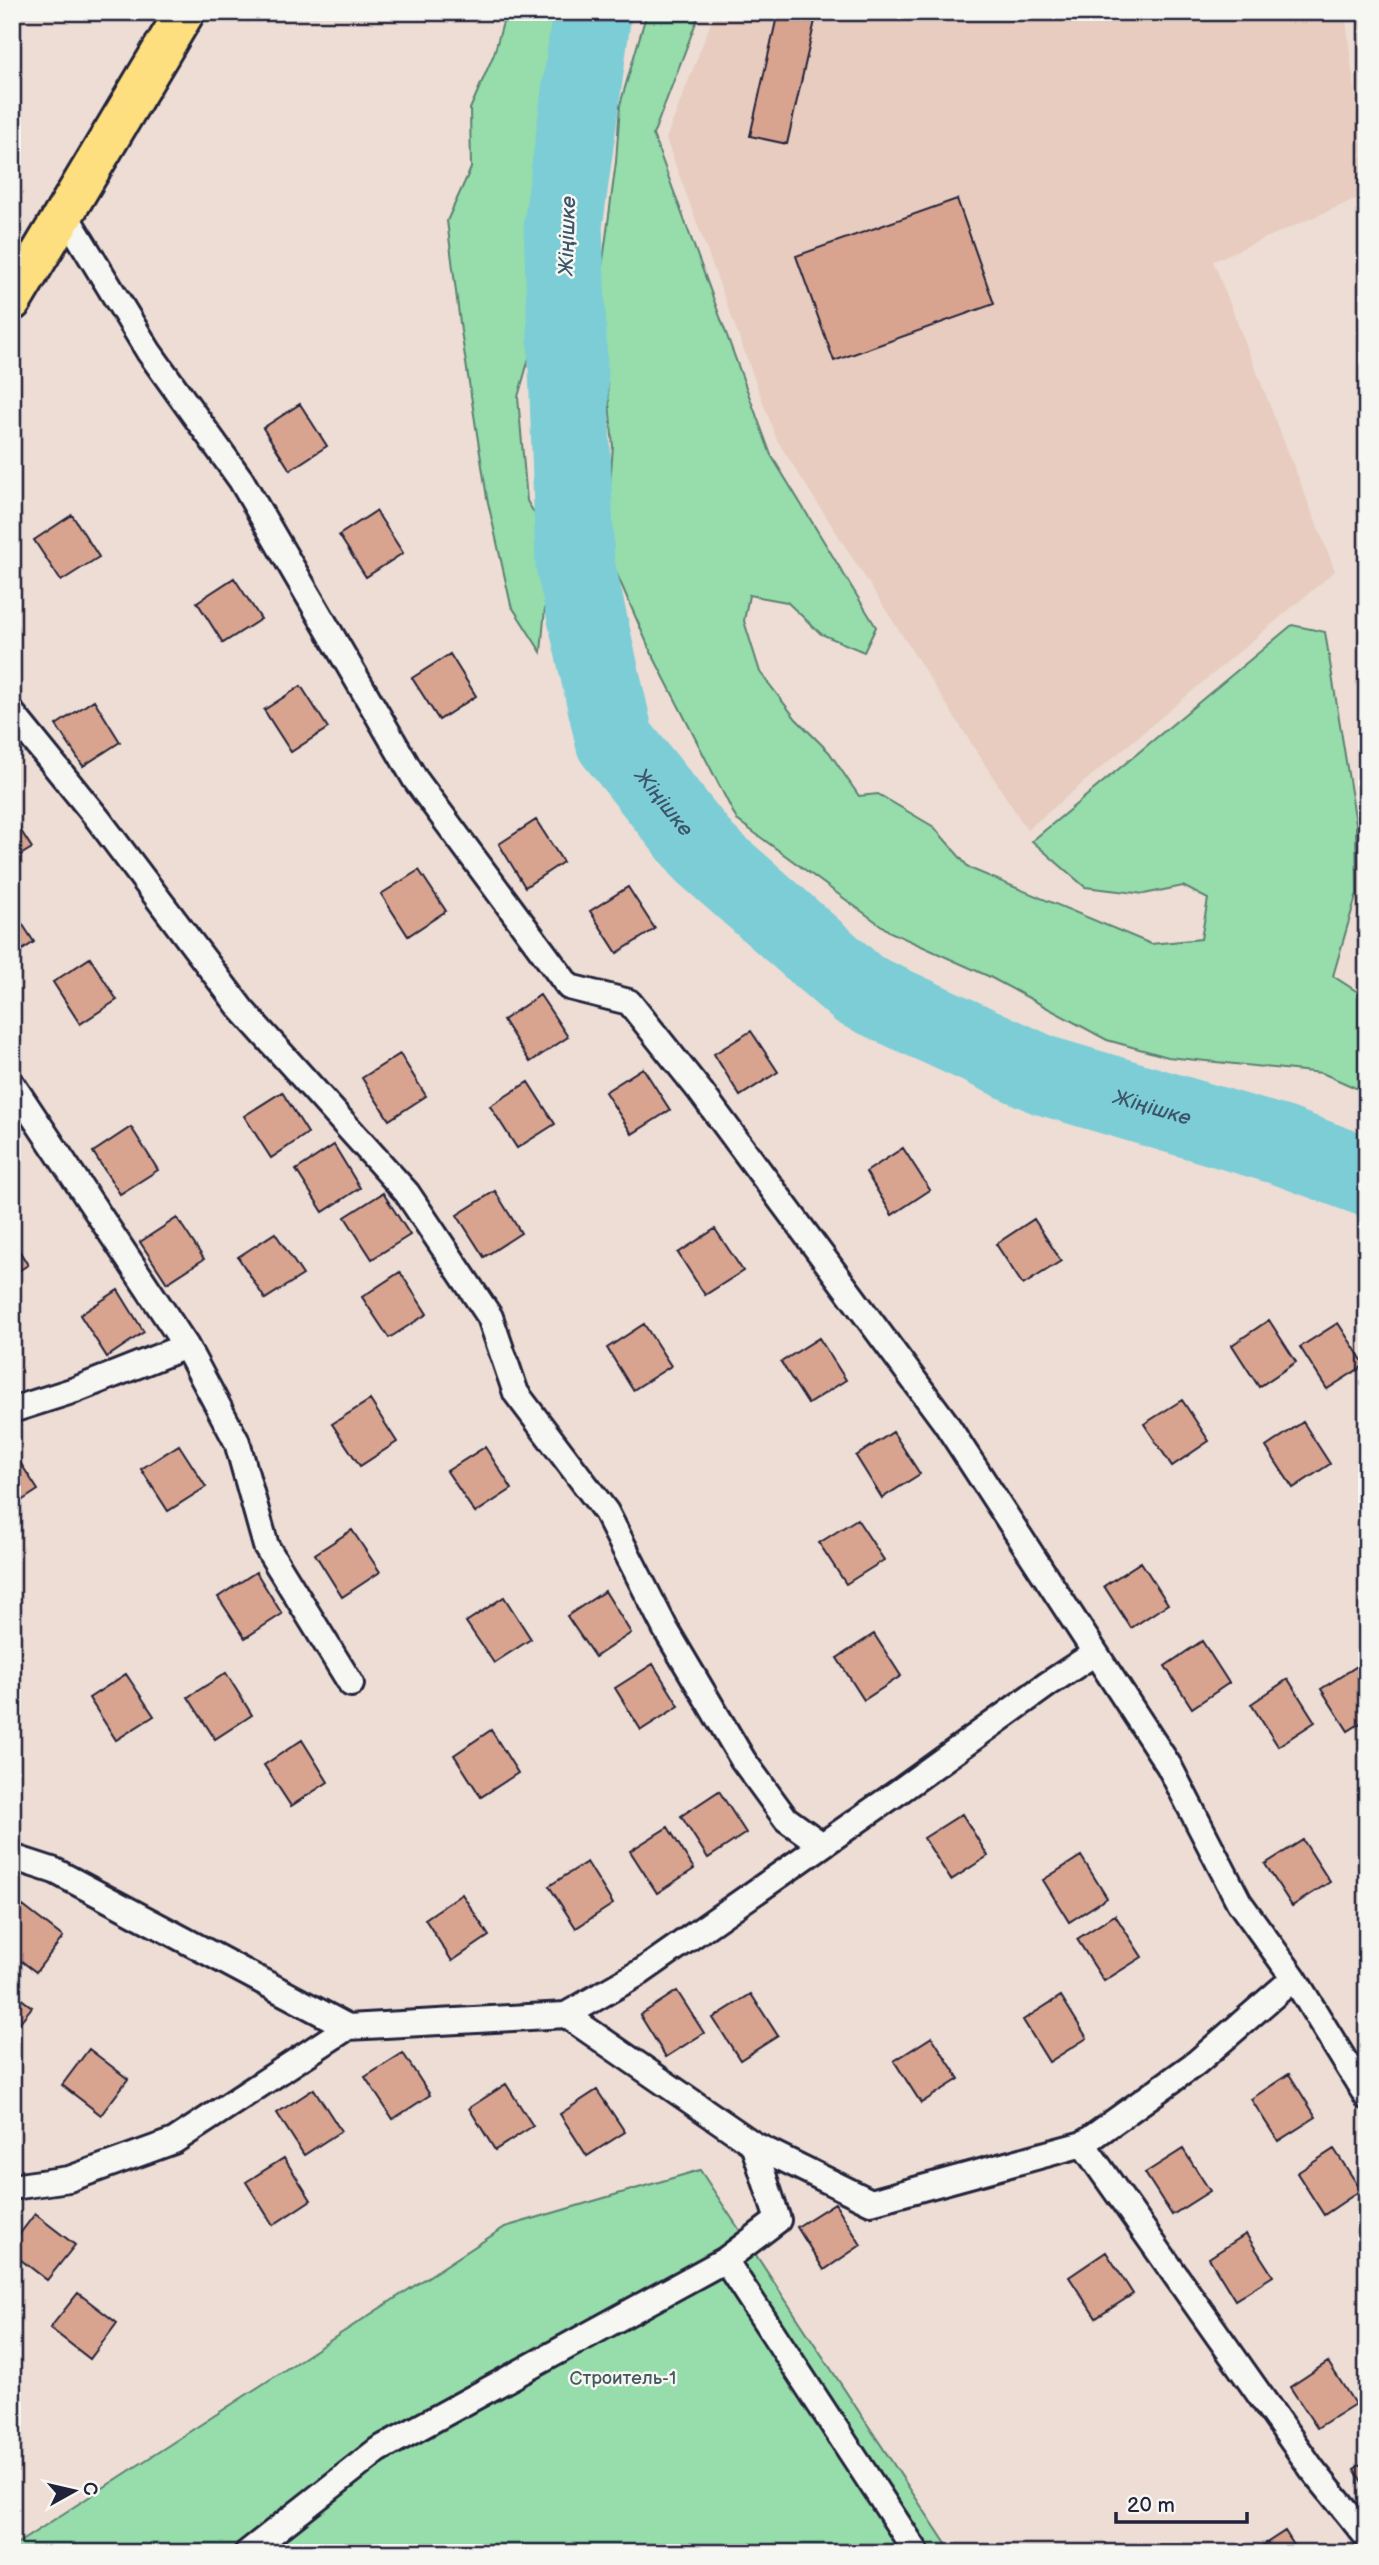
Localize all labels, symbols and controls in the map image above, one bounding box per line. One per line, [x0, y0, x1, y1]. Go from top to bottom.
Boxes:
water label: Жіңішке [554, 195, 581, 277]
water label: Жіңішке [628, 763, 698, 842]
water label: Жіңішке [1109, 1084, 1194, 1131]
park label: Строитель-1 [570, 2367, 676, 2390]
north arrow [38, 2456, 108, 2526]
text: С [77, 2481, 102, 2497]
scale bar [1116, 2481, 1248, 2525]
text: 20 m [1127, 2493, 1175, 2518]

